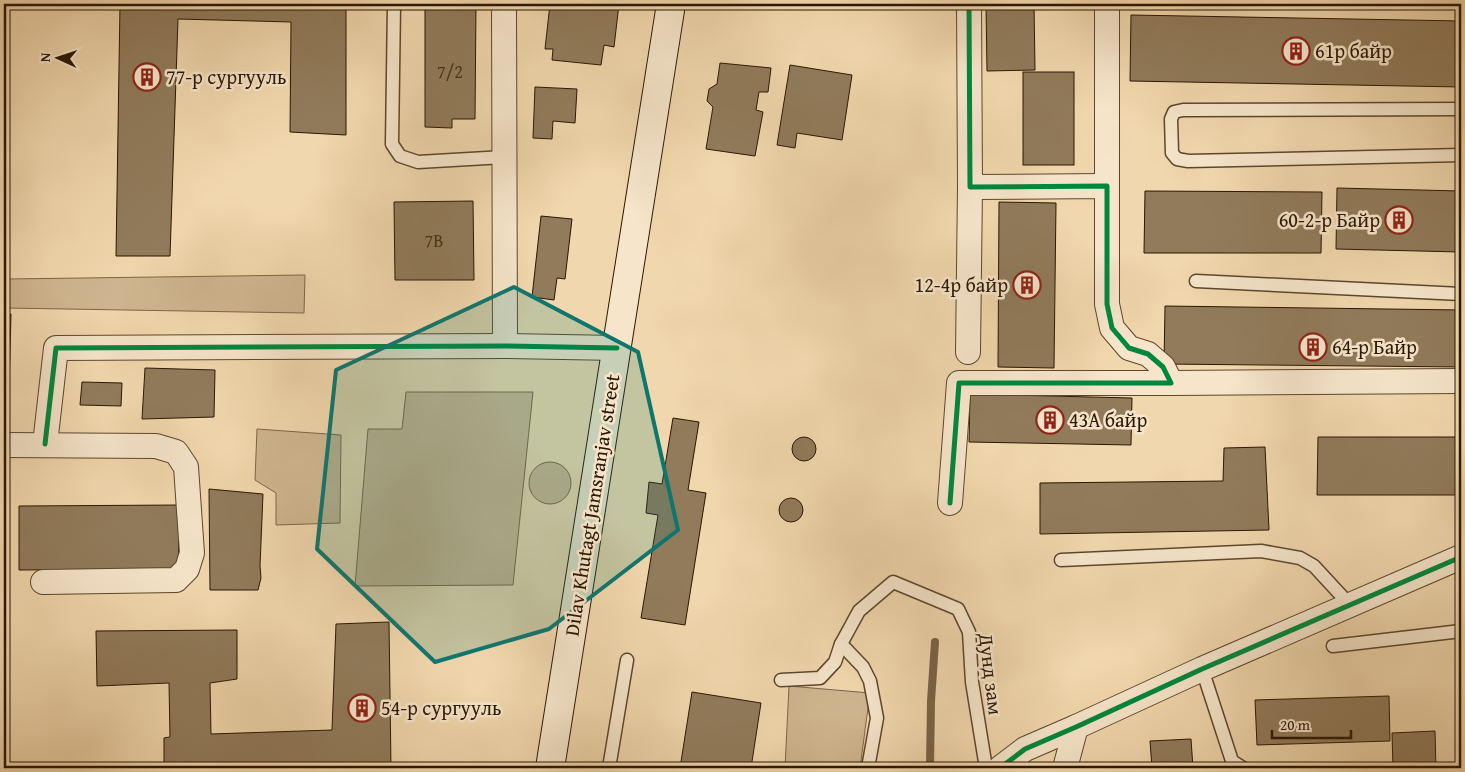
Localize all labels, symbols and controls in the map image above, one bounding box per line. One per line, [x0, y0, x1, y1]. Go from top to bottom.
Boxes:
north arrow [32, 32, 82, 82]
building icon: 61р байр [1281, 36, 1311, 66]
place label: 61р байр [1315, 36, 1392, 65]
text: N [35, 51, 55, 63]
house number: 7/2 [437, 58, 463, 85]
building icon: 77-р сургууль [132, 62, 162, 92]
place label: 77-р сургууль [166, 62, 286, 91]
place label: 60-2-р Байр [1279, 205, 1380, 234]
building icon: 60-2-р Байр [1384, 205, 1414, 235]
house number: 7В [425, 227, 443, 254]
place label: 12-4р байр [915, 270, 1008, 299]
building icon: 12-4р байр [1012, 270, 1042, 300]
building icon: 64-р Байр [1298, 332, 1328, 362]
place label: 64-р Байр [1332, 332, 1417, 361]
street label: Dilav Khutagt Jamsranjav street [556, 372, 627, 638]
building icon: 43А байр [1035, 405, 1065, 435]
place label: 43А байр [1069, 405, 1147, 434]
street label: Дунд зам [972, 630, 1011, 717]
building icon: 54-р сургууль [347, 693, 377, 723]
place label: 54-р сургууль [381, 693, 501, 722]
scale bar [1272, 707, 1351, 739]
text: 20 m [1280, 714, 1311, 735]

